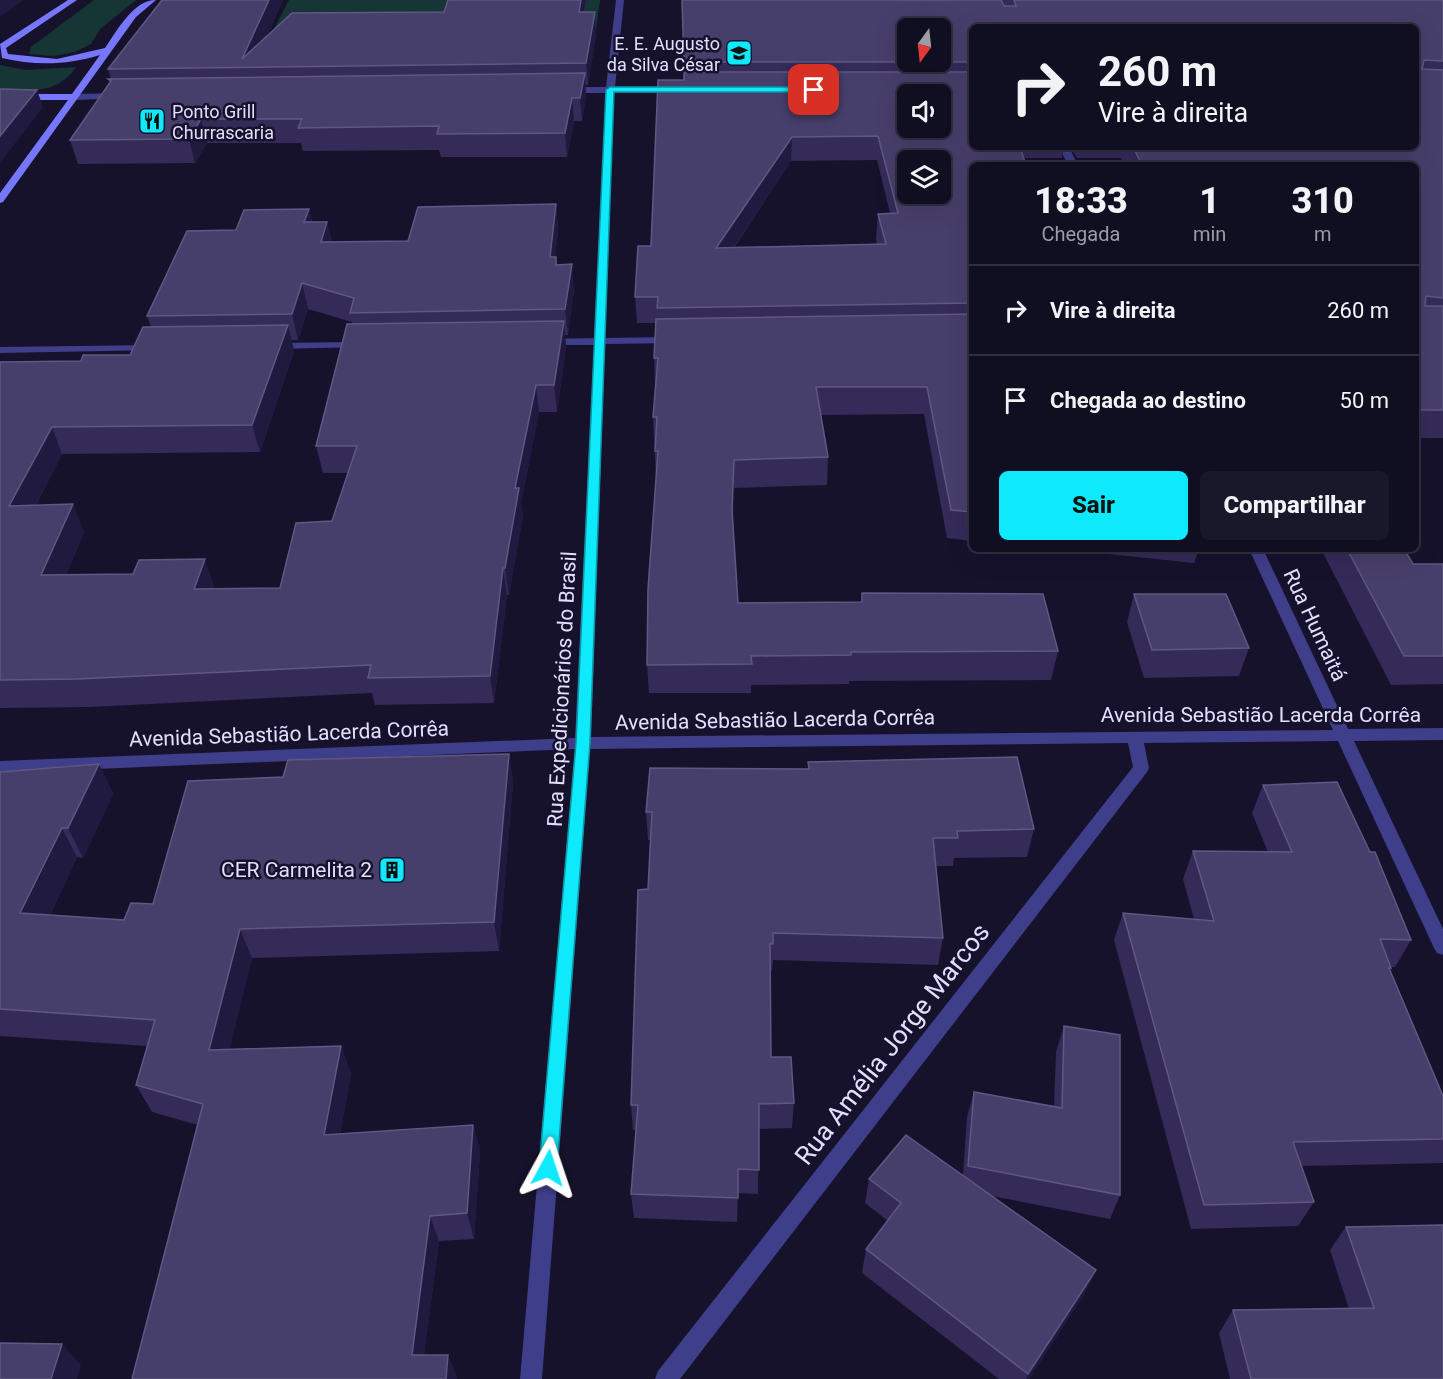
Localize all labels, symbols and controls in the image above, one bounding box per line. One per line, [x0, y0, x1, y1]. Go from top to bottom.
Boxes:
north arrow [897, 18, 951, 72]
map controls [897, 18, 951, 204]
place label: E. E. Augusto da Silva César [607, 33, 720, 75]
school or university icon: E. E. Augusto da Silva César [724, 38, 754, 68]
text: 260 m [1098, 47, 1217, 96]
icon: right [999, 48, 1077, 126]
pin [788, 64, 839, 115]
icon: arrive [797, 73, 830, 106]
button: sound [897, 84, 951, 138]
text: Vire à direita [1098, 97, 1248, 129]
place label: Ponto Grill Churrascaria [172, 101, 274, 143]
restaurant icon: Ponto Grill Churrascaria [137, 106, 167, 136]
button: layers [897, 150, 951, 204]
text: 18:33 [1034, 180, 1128, 222]
text: 1 [1199, 180, 1220, 222]
text: 310 [1292, 180, 1354, 222]
text: Chegada [1041, 222, 1120, 246]
text: min [1193, 222, 1226, 246]
text: m [1314, 222, 1331, 246]
icon: right [999, 294, 1032, 327]
text: Vire à direita [1050, 298, 1176, 323]
text: 260 m [1327, 298, 1389, 323]
icon: arrive [999, 384, 1032, 417]
text: Chegada ao destino [1050, 388, 1246, 413]
text: 50 m [1340, 388, 1389, 413]
button: Sair [999, 471, 1188, 540]
button: Compartilhar [1200, 471, 1389, 540]
street label: Rua Expedicionários do Brasil [543, 551, 581, 827]
street label: Rua Humaitá [1279, 565, 1351, 685]
street label: Avenida Sebastião Lacerda Corrêa [1101, 703, 1421, 727]
street label: Avenida Sebastião Lacerda Corrêa [615, 705, 935, 735]
street label: Avenida Sebastião Lacerda Corrêa [129, 716, 449, 752]
building icon: CER Carmelita 2 [377, 855, 407, 885]
place label: CER Carmelita 2 [221, 858, 372, 882]
street label: Rua Amélia Jorge Marcos [789, 918, 995, 1170]
position arrow [516, 1136, 580, 1200]

